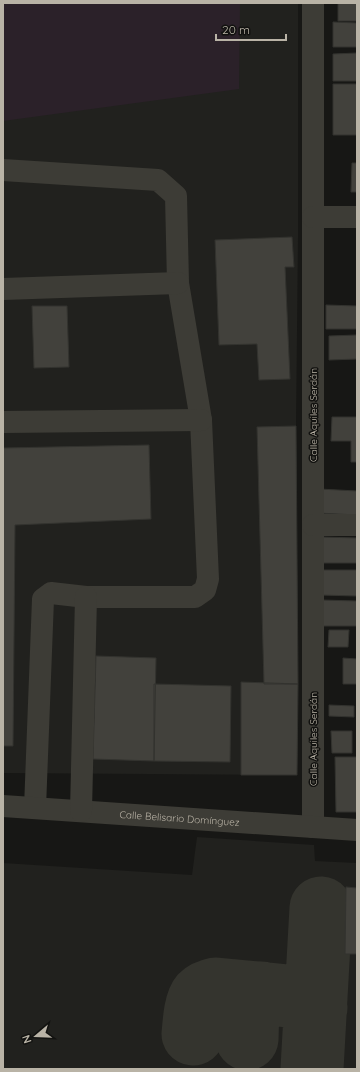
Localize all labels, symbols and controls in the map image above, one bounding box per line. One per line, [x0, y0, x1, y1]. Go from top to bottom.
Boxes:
scale bar [216, 16, 286, 42]
text: 20 m [222, 22, 250, 37]
street label: Calle Aquiles Serdán [307, 368, 320, 462]
street label: Calle Aquiles Serdán [307, 692, 320, 786]
street label: Calle Belisario Domínguez [119, 807, 240, 829]
north arrow [16, 1016, 56, 1056]
text: N [19, 1033, 34, 1045]

